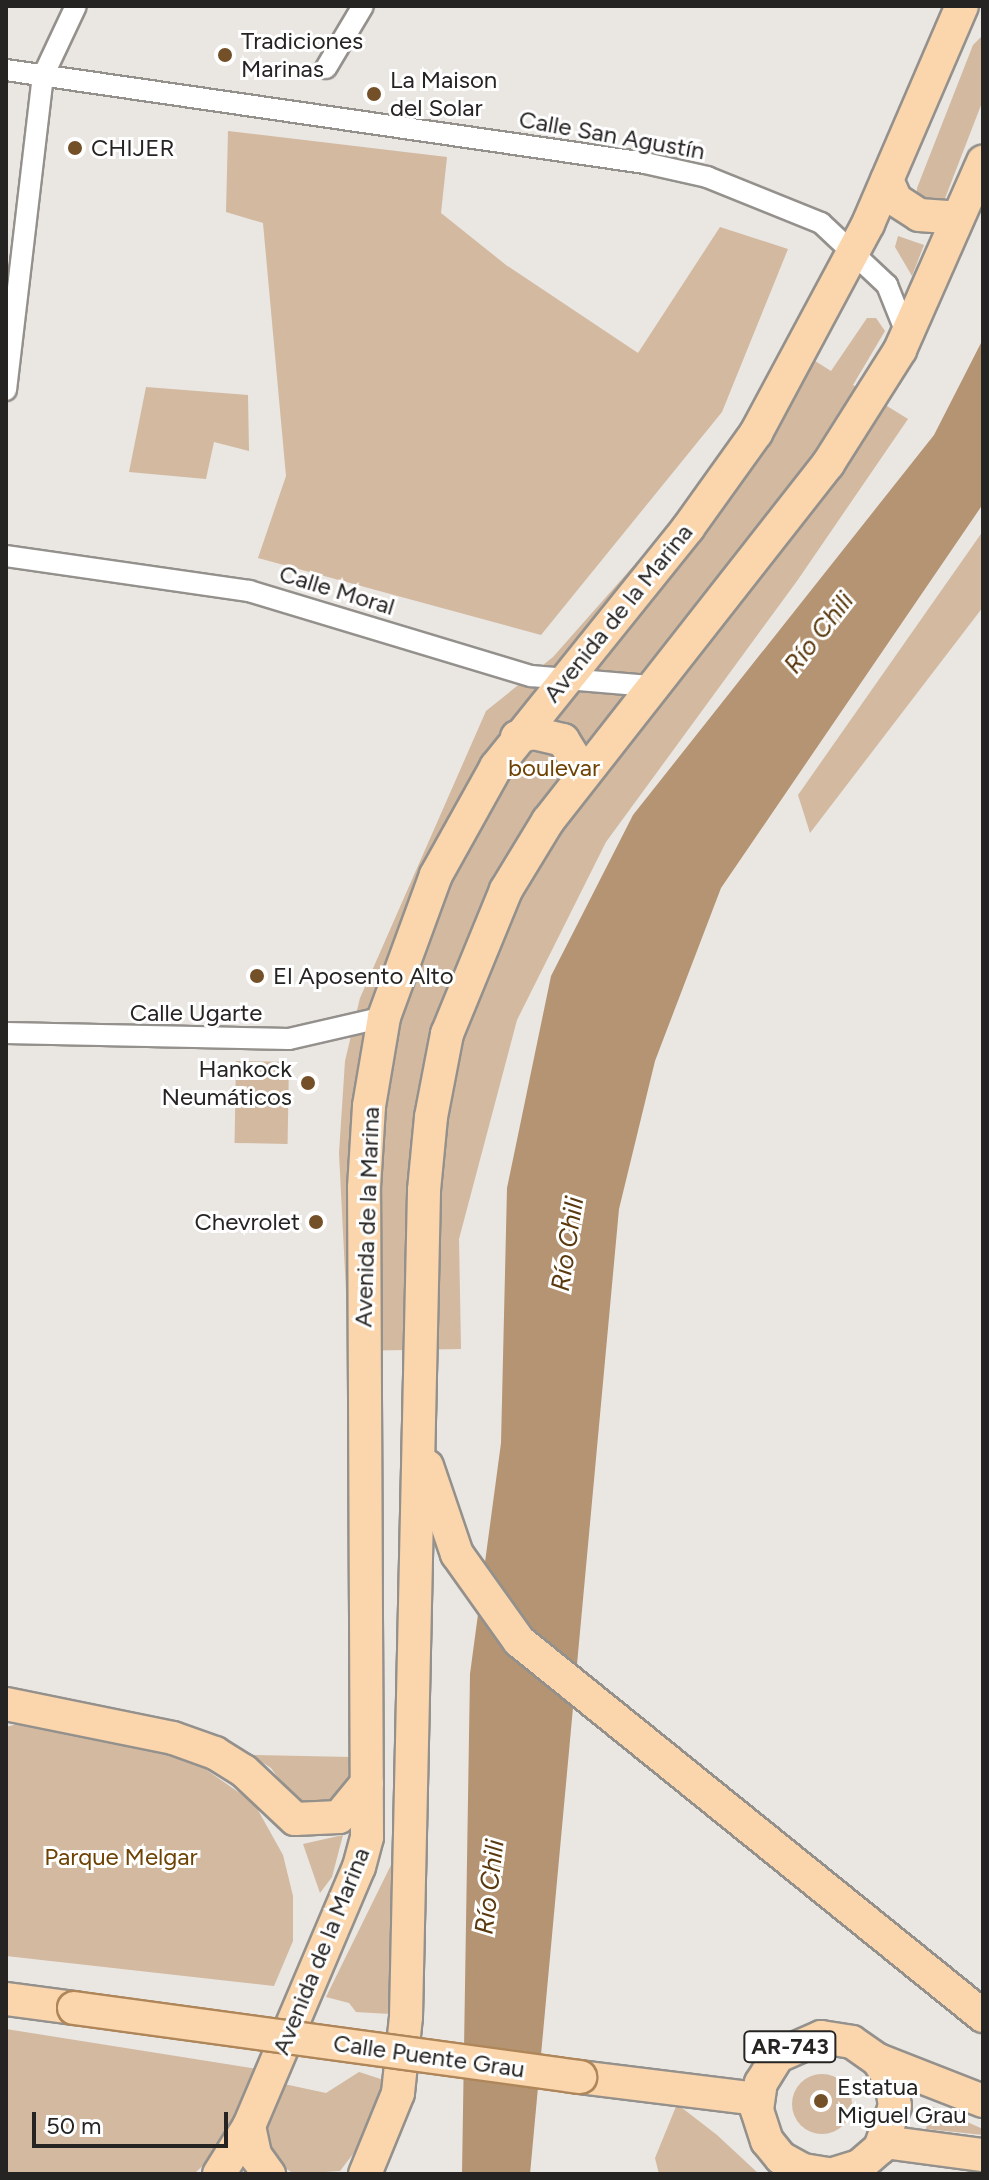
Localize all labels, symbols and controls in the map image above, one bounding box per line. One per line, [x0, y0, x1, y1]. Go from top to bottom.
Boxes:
place label: Tradiciones Marinas [241, 27, 363, 83]
marker: Tradiciones Marinas [216, 46, 234, 64]
place label: La Maison del Solar [390, 66, 497, 122]
marker: La Maison del Solar [365, 85, 383, 103]
street label: Calle San Agustín [517, 104, 707, 166]
place label: CHIJER [91, 134, 174, 162]
marker: CHIJER [66, 139, 84, 157]
street label: Avenida de la Marina [537, 518, 699, 708]
street label: Calle Moral [276, 559, 398, 621]
water label: Río Chili [777, 586, 861, 680]
park label: boulevar [508, 754, 600, 782]
place label: El Aposento Alto [273, 962, 454, 990]
marker: El Aposento Alto [248, 967, 266, 985]
street label: Calle Ugarte [130, 999, 262, 1027]
place label: Hankock Neumáticos [162, 1055, 292, 1111]
marker: Hankock Neumáticos [299, 1074, 317, 1092]
street label: Avenida de la Marina [349, 1106, 385, 1328]
water label: Río Chili [545, 1195, 591, 1293]
place label: Chevrolet [195, 1208, 300, 1236]
marker: Chevrolet [307, 1213, 325, 1231]
water label: Río Chili [469, 1838, 511, 1936]
park label: Parque Melgar [44, 1843, 198, 1871]
street label: Avenida de la Marina [266, 1843, 376, 2059]
street label: Calle Puente Grau [332, 2028, 526, 2084]
road number: AR-743 [742, 2029, 838, 2065]
place label: Estatua Miguel Grau [837, 2073, 967, 2129]
marker: Estatua Miguel Grau [812, 2092, 830, 2110]
scale bar [36, 2096, 232, 2146]
text: 50 m [46, 2111, 102, 2140]

